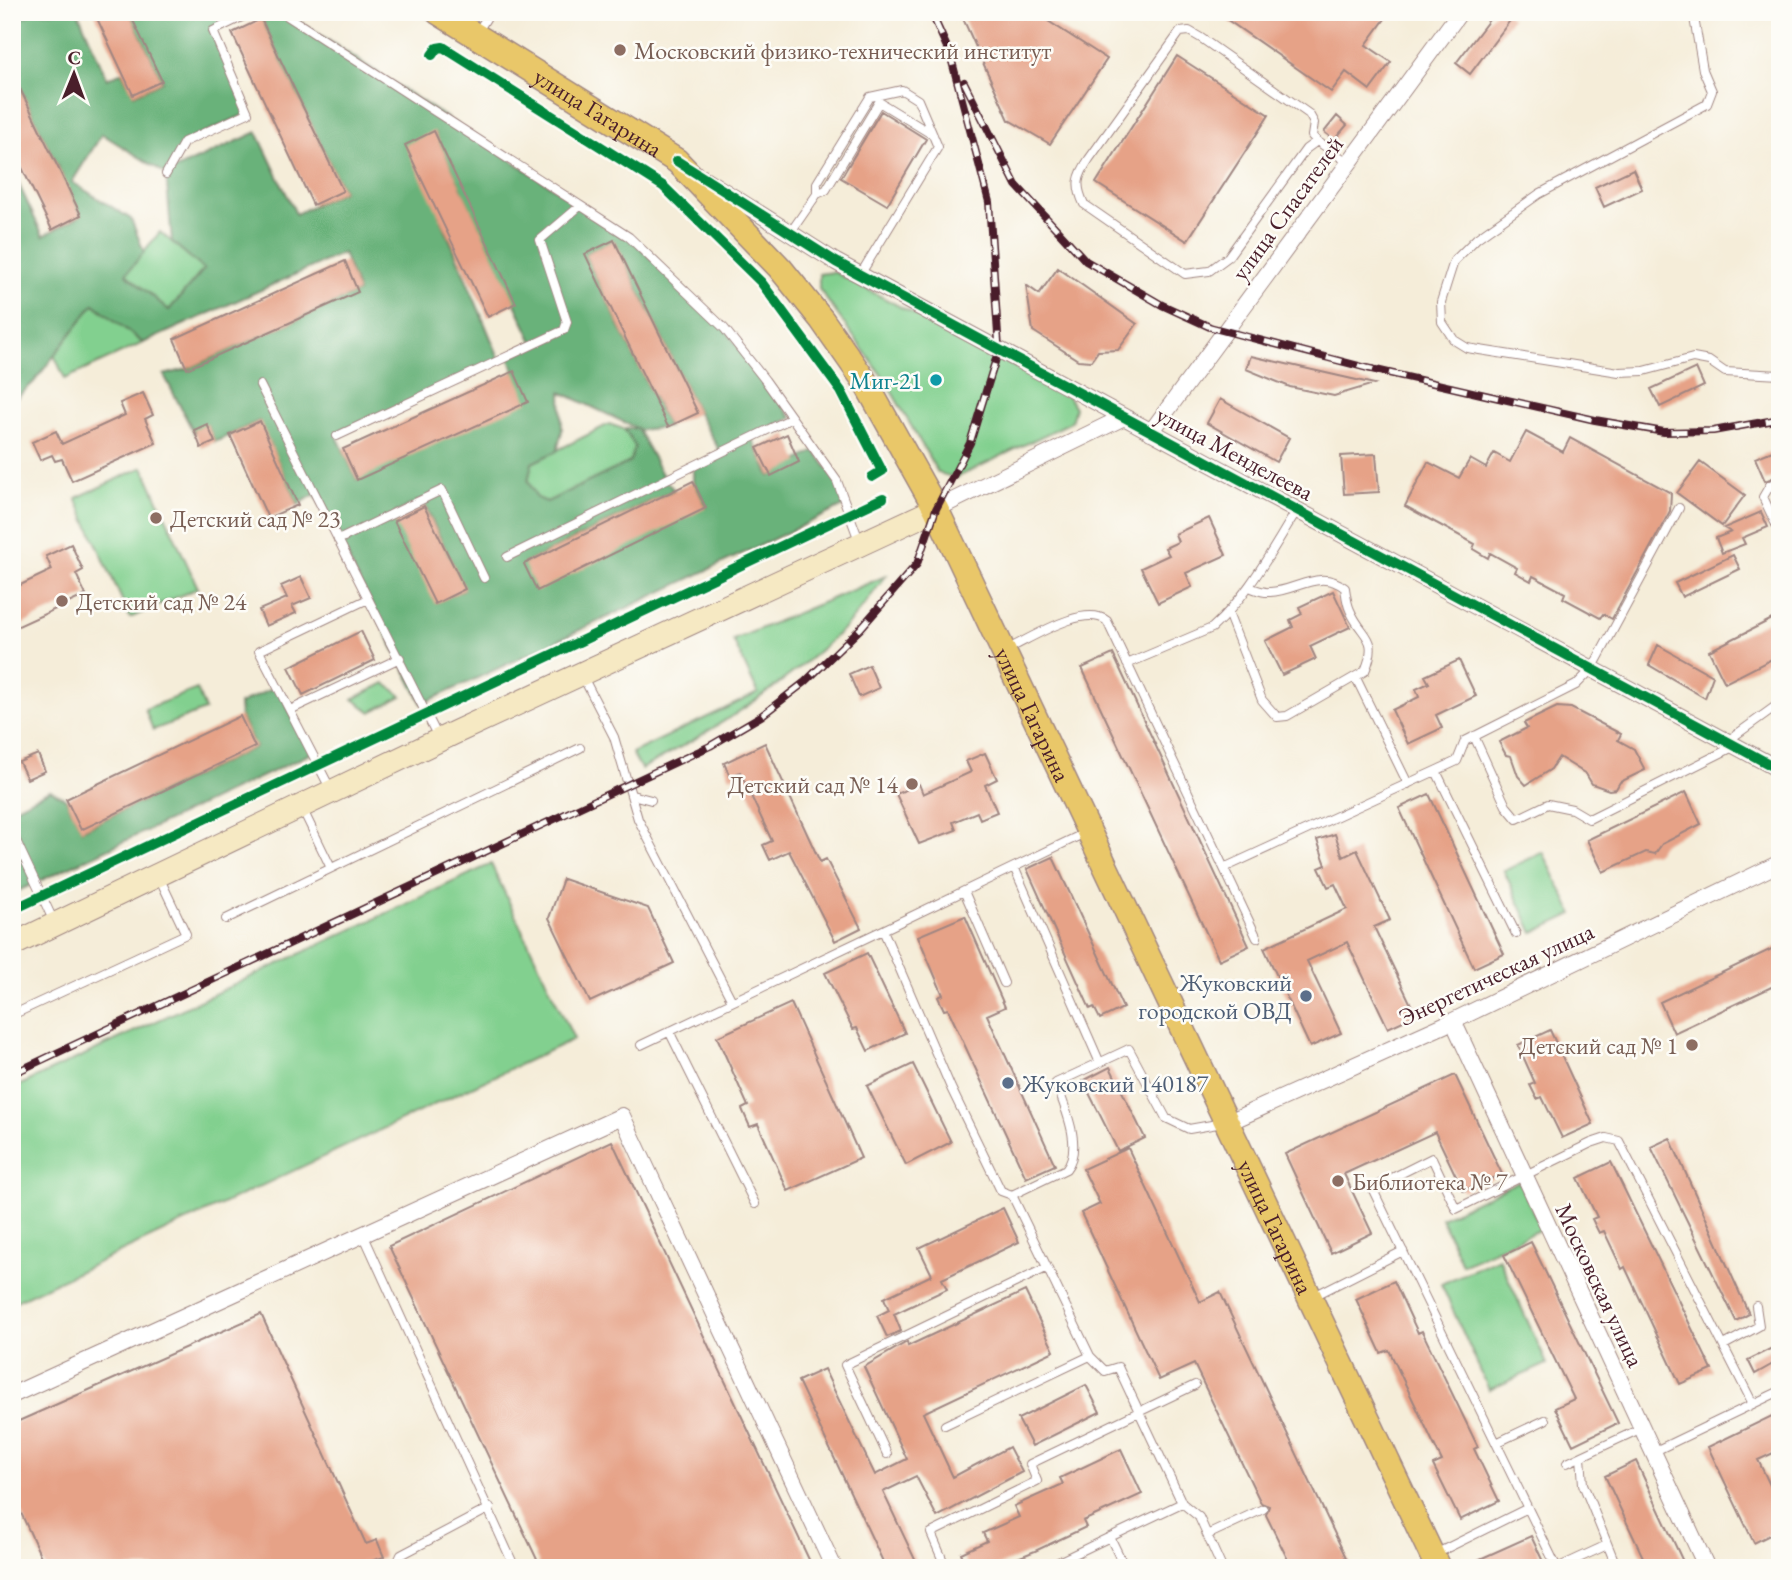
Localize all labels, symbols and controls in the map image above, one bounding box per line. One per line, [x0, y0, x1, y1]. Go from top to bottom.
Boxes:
place label: Московский физико-технический институт [634, 35, 1052, 66]
north arrow [38, 38, 108, 108]
marker: Московский физико-технический институт [612, 42, 628, 58]
text: С [67, 45, 81, 70]
street label: улица Гагарина [528, 60, 669, 164]
street label: улица Спасателей [1224, 129, 1350, 286]
place label: Миг-21 [850, 365, 922, 396]
marker: Миг-21 [928, 372, 944, 388]
street label: улица Менделеева [1151, 398, 1319, 508]
place label: Детский сад № 23 [170, 503, 341, 534]
marker: Детский сад № 23 [148, 510, 164, 526]
place label: Детский сад № 24 [76, 586, 247, 617]
marker: Детский сад № 24 [54, 593, 70, 609]
street label: улица Гагарина [988, 642, 1079, 787]
place label: Детский сад № 14 [728, 769, 898, 800]
marker: Детский сад № 14 [904, 776, 920, 792]
street label: Энергетическая улица [1393, 915, 1599, 1033]
place label: Жуковский городской ОВД [1138, 967, 1292, 1026]
marker: Жуковский городской ОВД [1298, 988, 1314, 1004]
place label: Детский сад № 1 [1519, 1030, 1678, 1061]
marker: Детский сад № 1 [1684, 1037, 1700, 1053]
place label: Жуковский 140187 [1021, 1068, 1209, 1099]
marker: Жуковский 140187 [1000, 1075, 1016, 1091]
street label: улица Гагарина [1231, 1154, 1321, 1299]
place label: Библиотека № 7 [1352, 1166, 1508, 1197]
marker: Библиотека № 7 [1330, 1173, 1346, 1189]
street label: Московская улица [1549, 1198, 1652, 1372]

